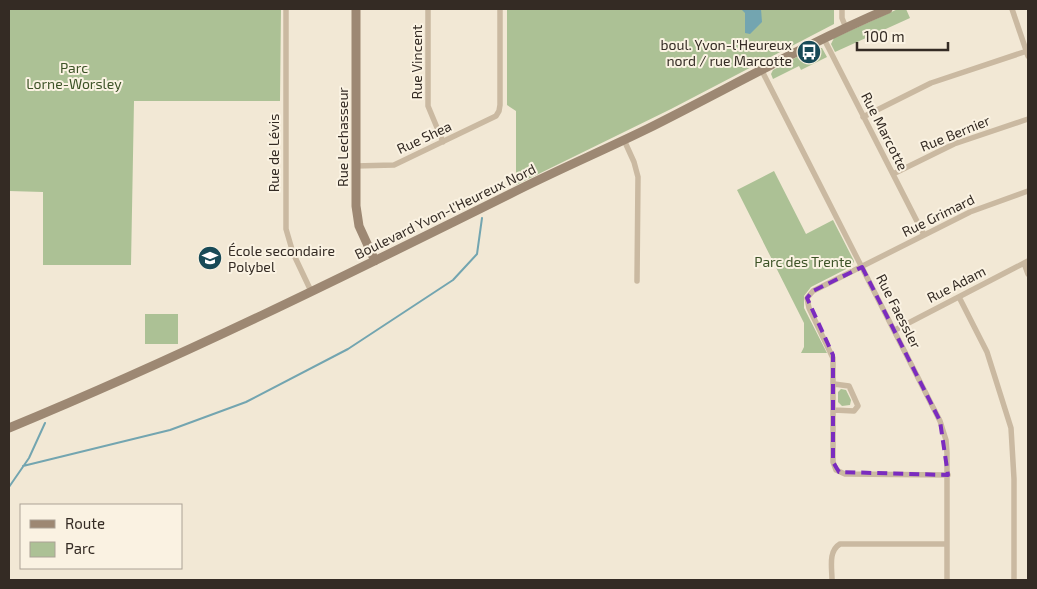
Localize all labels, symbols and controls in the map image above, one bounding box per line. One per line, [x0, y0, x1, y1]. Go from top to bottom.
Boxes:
scale bar [857, 20, 948, 52]
street label: Rue Vincent [408, 25, 425, 99]
text: 100 m [864, 27, 905, 45]
place label: boul. Yvon-l'Heureux nord / rue Marcotte [661, 36, 793, 69]
bus stop icon: boul. Yvon-l'Heureux nord / rue Marcotte [796, 39, 822, 65]
park label: Parc Lorne-Worsley [26, 59, 122, 92]
street label: Rue Lechasseur [334, 87, 351, 187]
street label: Rue Marcotte [858, 89, 912, 173]
street label: Rue Bernier [918, 111, 993, 155]
street label: Rue de Lévis [265, 114, 282, 192]
street label: Rue Shea [394, 117, 454, 157]
street label: Boulevard Yvon-l'Heureux Nord [352, 160, 538, 262]
street label: Rue Grimard [899, 190, 977, 240]
place label: École secondaire Polybel [228, 242, 335, 275]
school or university icon: École secondaire Polybel [197, 245, 223, 271]
park label: Parc des Trente [754, 253, 852, 270]
street label: Rue Adam [924, 262, 988, 306]
street label: Rue Faessler [873, 271, 925, 351]
legend [20, 504, 182, 569]
text: Route [65, 514, 105, 532]
text: Parc [65, 539, 95, 557]

